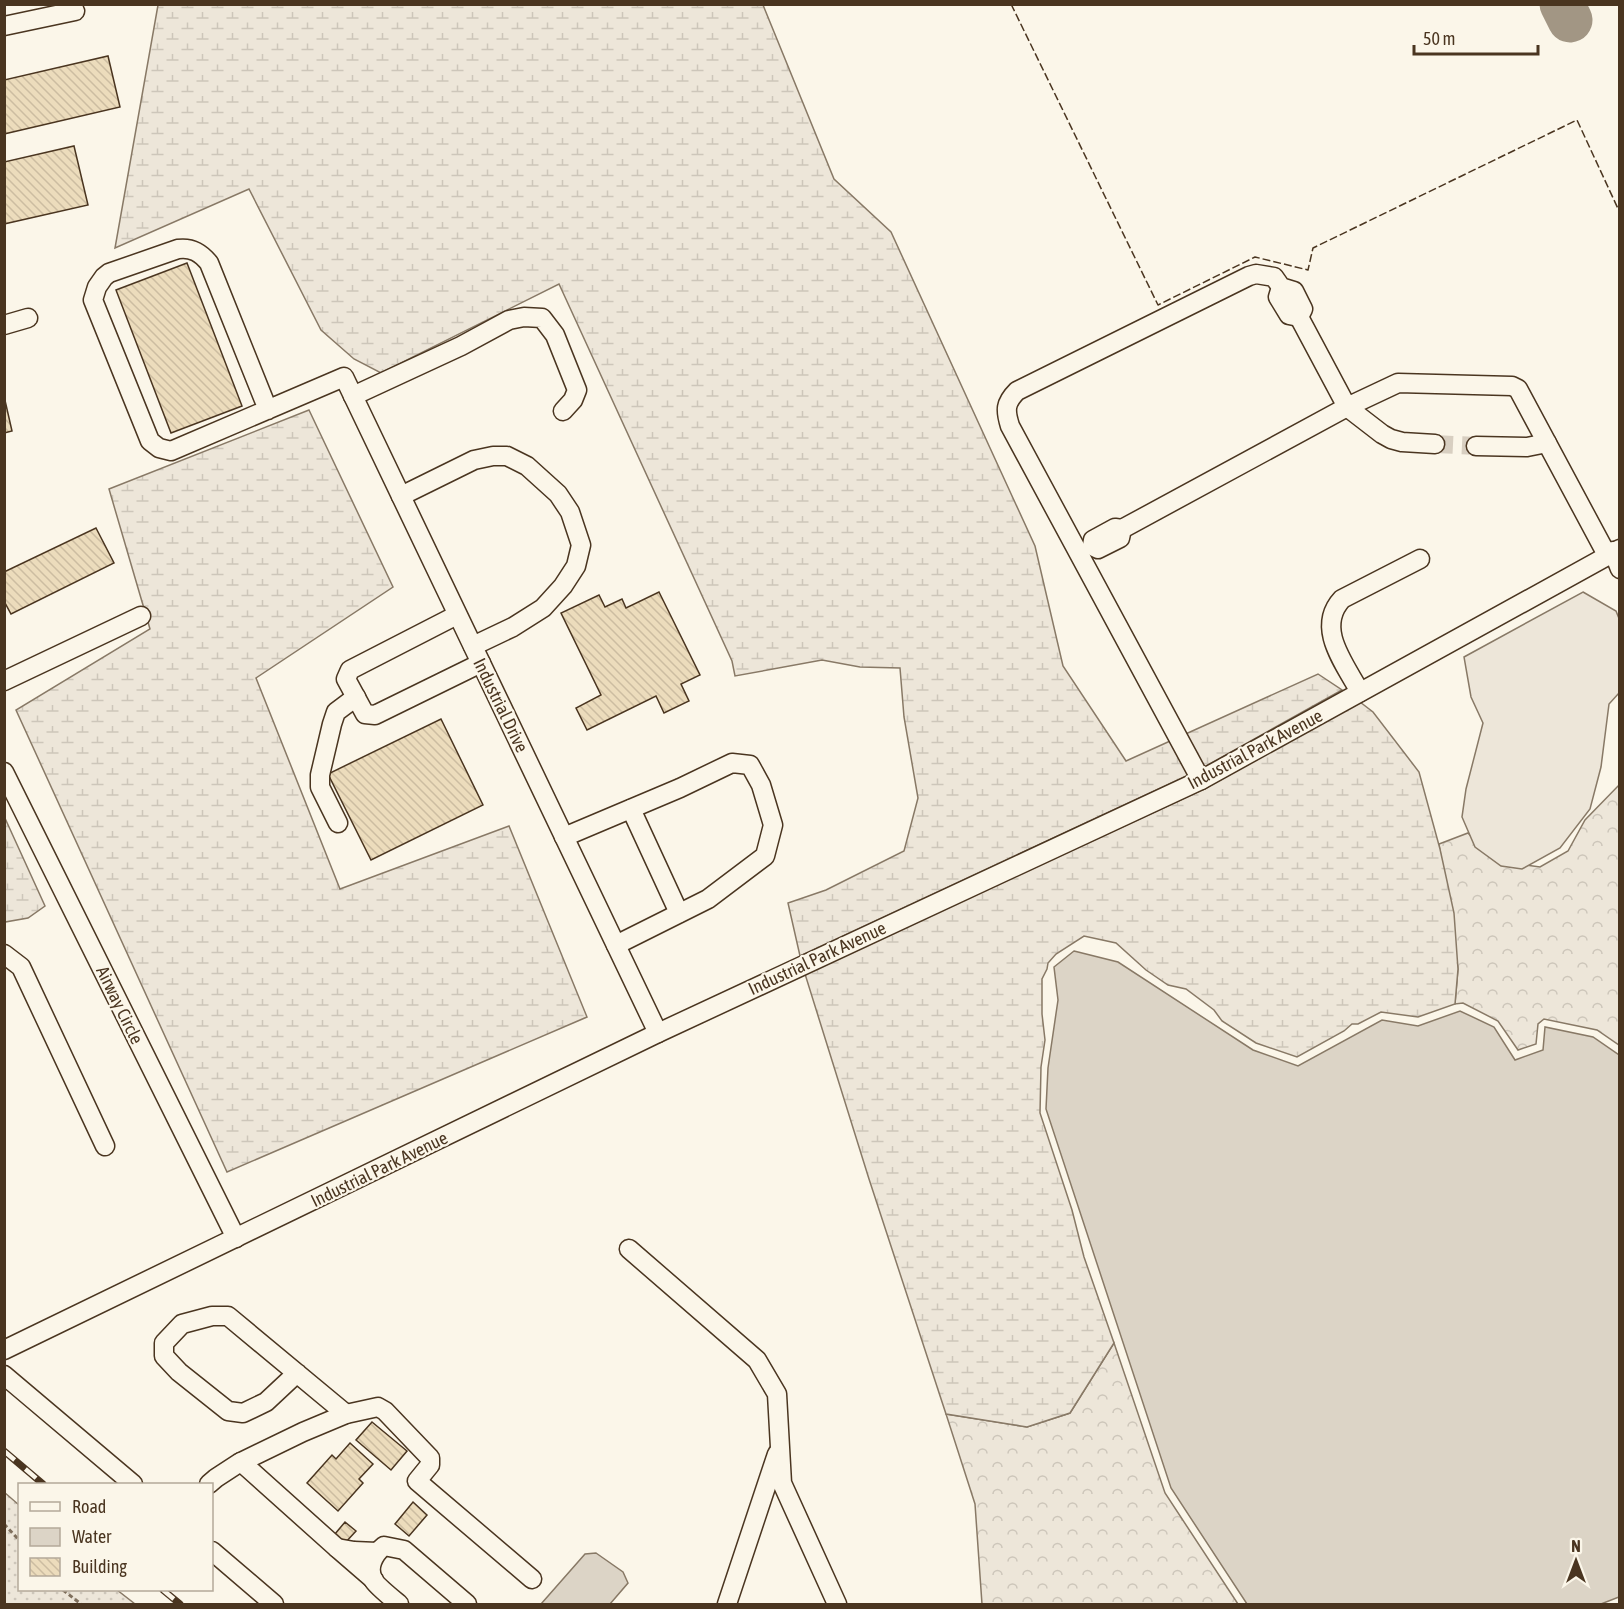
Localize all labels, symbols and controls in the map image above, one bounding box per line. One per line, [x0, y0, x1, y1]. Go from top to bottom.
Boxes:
scale bar [1414, 18, 1538, 56]
text: 50 m [1423, 28, 1455, 49]
street label: Industrial Drive [469, 655, 533, 755]
street label: Industrial Park Avenue [1184, 705, 1326, 793]
street label: Industrial Park Avenue [745, 917, 889, 999]
street label: Airway Circle [92, 963, 148, 1047]
street label: Industrial Park Avenue [307, 1127, 451, 1211]
legend [18, 1483, 213, 1591]
text: Road [72, 1496, 106, 1517]
text: Water [72, 1526, 112, 1547]
north arrow [1546, 1531, 1606, 1591]
text: N [1571, 1537, 1581, 1555]
text: Building [72, 1556, 127, 1577]

